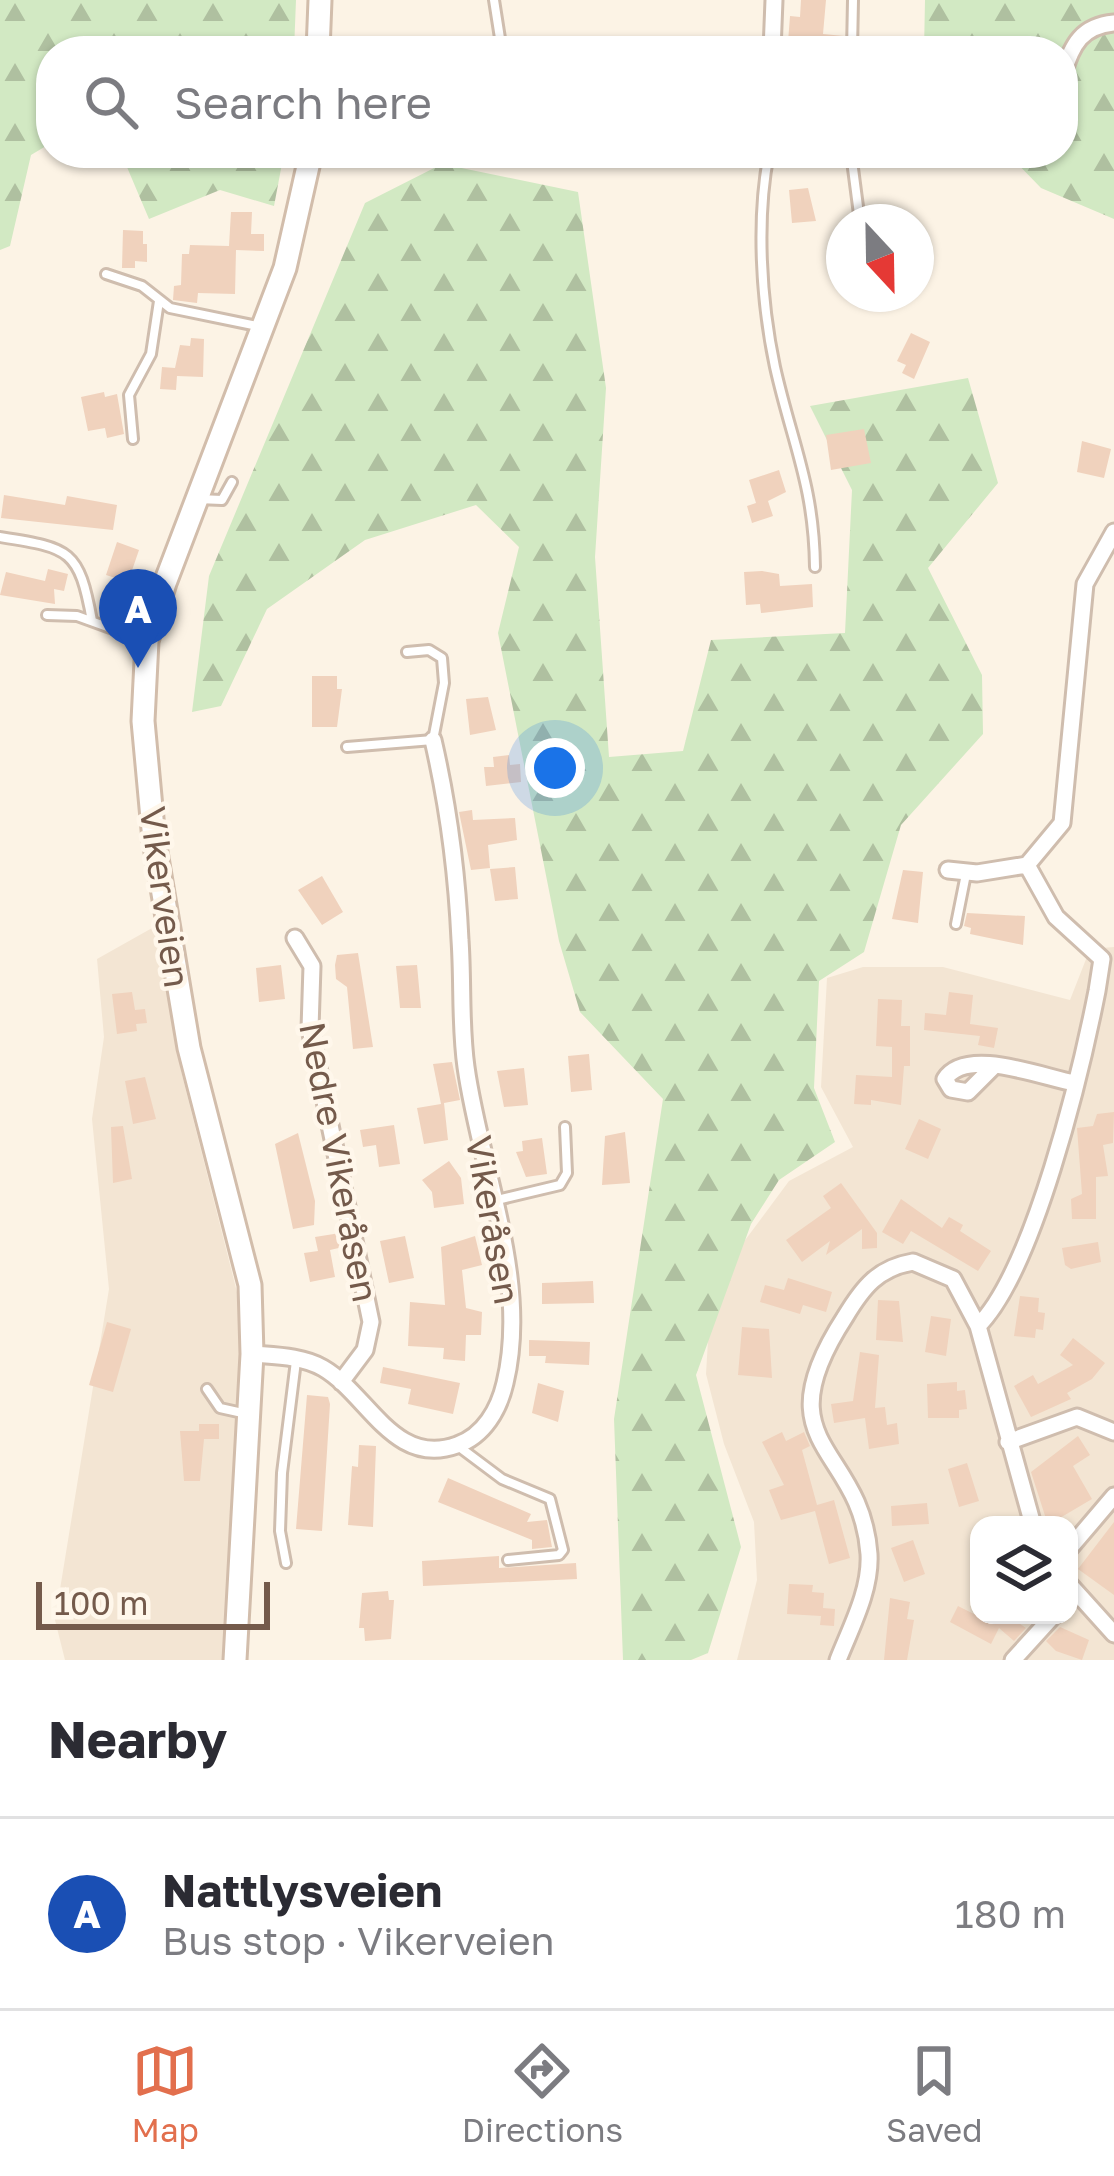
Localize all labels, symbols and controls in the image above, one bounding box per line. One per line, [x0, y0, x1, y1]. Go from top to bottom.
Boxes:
search box [36, 36, 1078, 168]
icon: search [78, 69, 144, 135]
text: Search here [174, 75, 432, 129]
north arrow [826, 204, 934, 312]
pin: A [99, 569, 177, 668]
your location [525, 738, 585, 798]
street label: Vikerveien [132, 804, 199, 990]
street label: Nedre Vikeråsen [291, 1018, 388, 1306]
street label: Vikeråsen [458, 1132, 529, 1308]
map controls [970, 1516, 1078, 1624]
button: layers [970, 1516, 1078, 1624]
scale bar [36, 1576, 270, 1629]
text: 100 m [54, 1583, 148, 1622]
text: Nearby [48, 1708, 227, 1769]
text: Nattlysveien [162, 1863, 442, 1917]
text: A [73, 1890, 101, 1937]
text: 180 m [955, 1890, 1066, 1937]
text: Bus stop · Vikerveien [162, 1917, 555, 1964]
tab: Map [132, 2038, 199, 2149]
tab: Directions [462, 2038, 623, 2149]
tab: Saved [886, 2038, 982, 2149]

